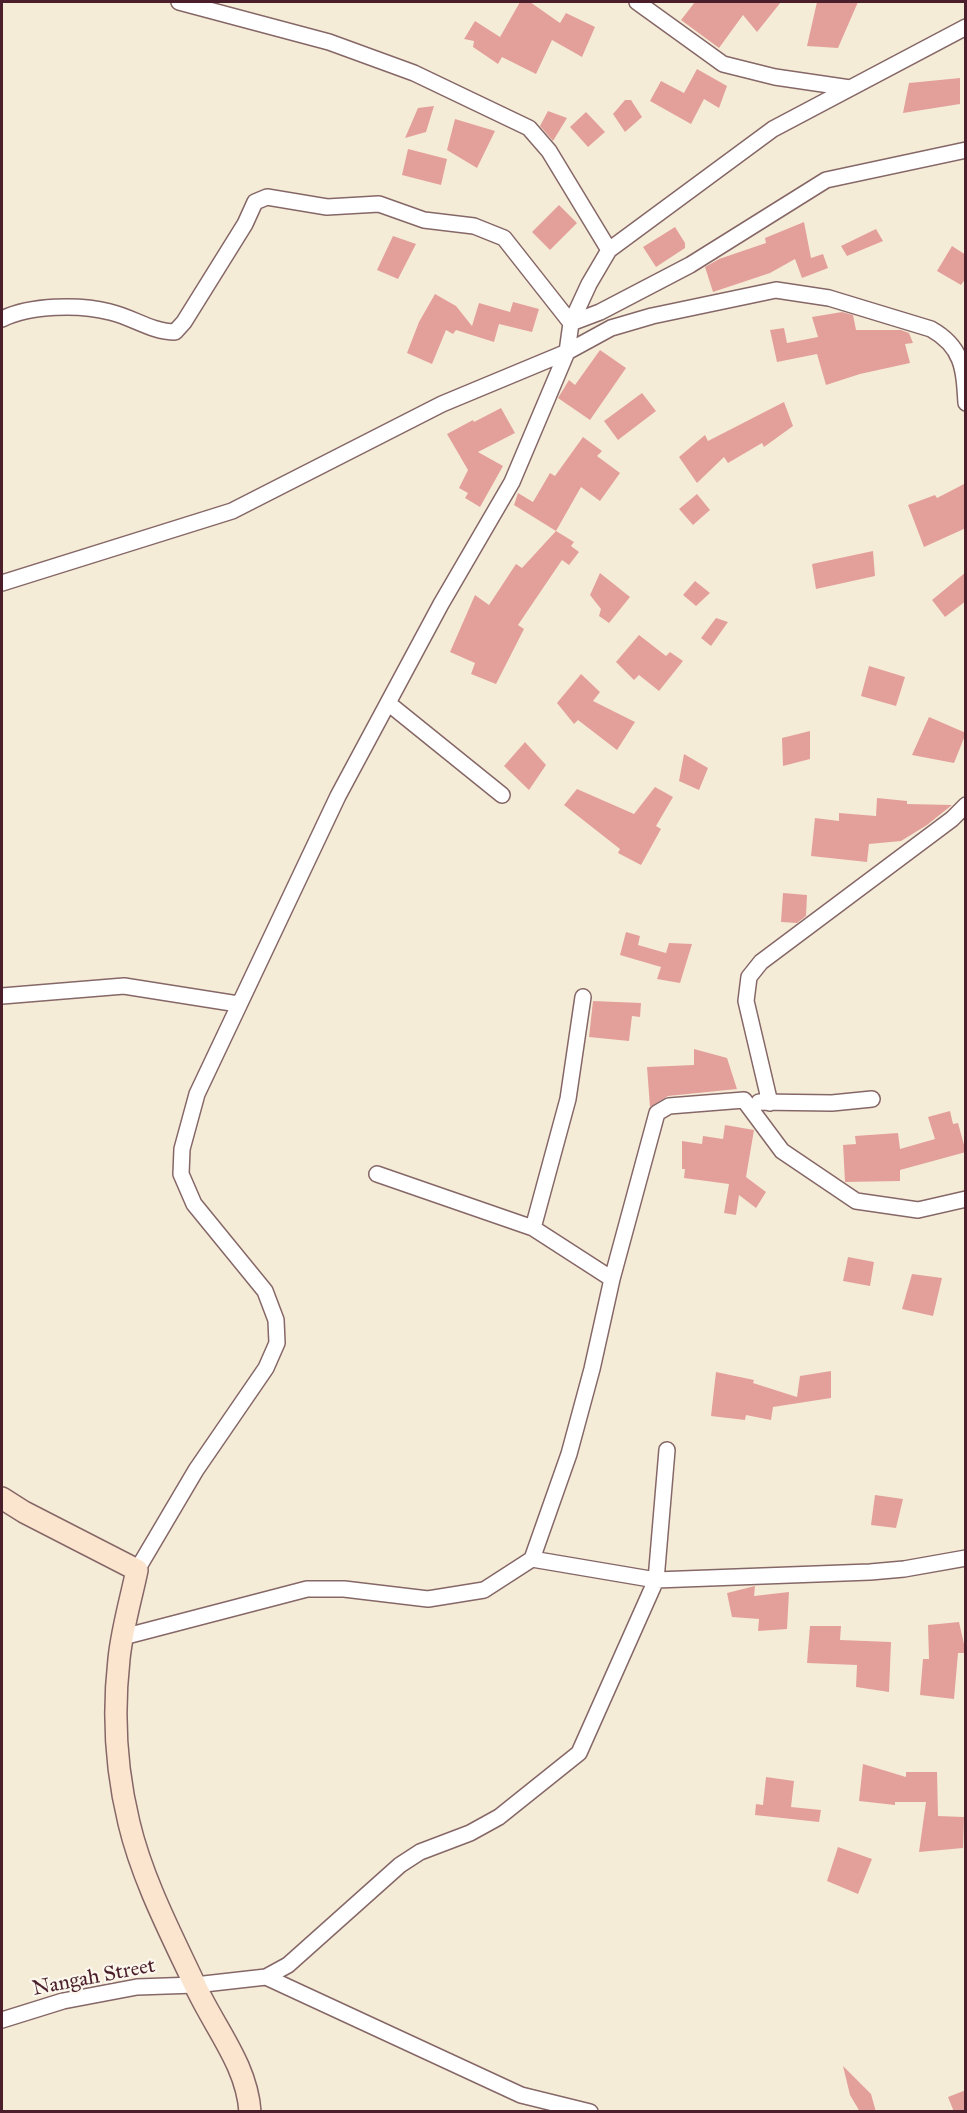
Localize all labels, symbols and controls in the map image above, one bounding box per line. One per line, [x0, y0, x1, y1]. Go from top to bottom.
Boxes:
street label: Nangah Street [30, 1954, 158, 2002]

